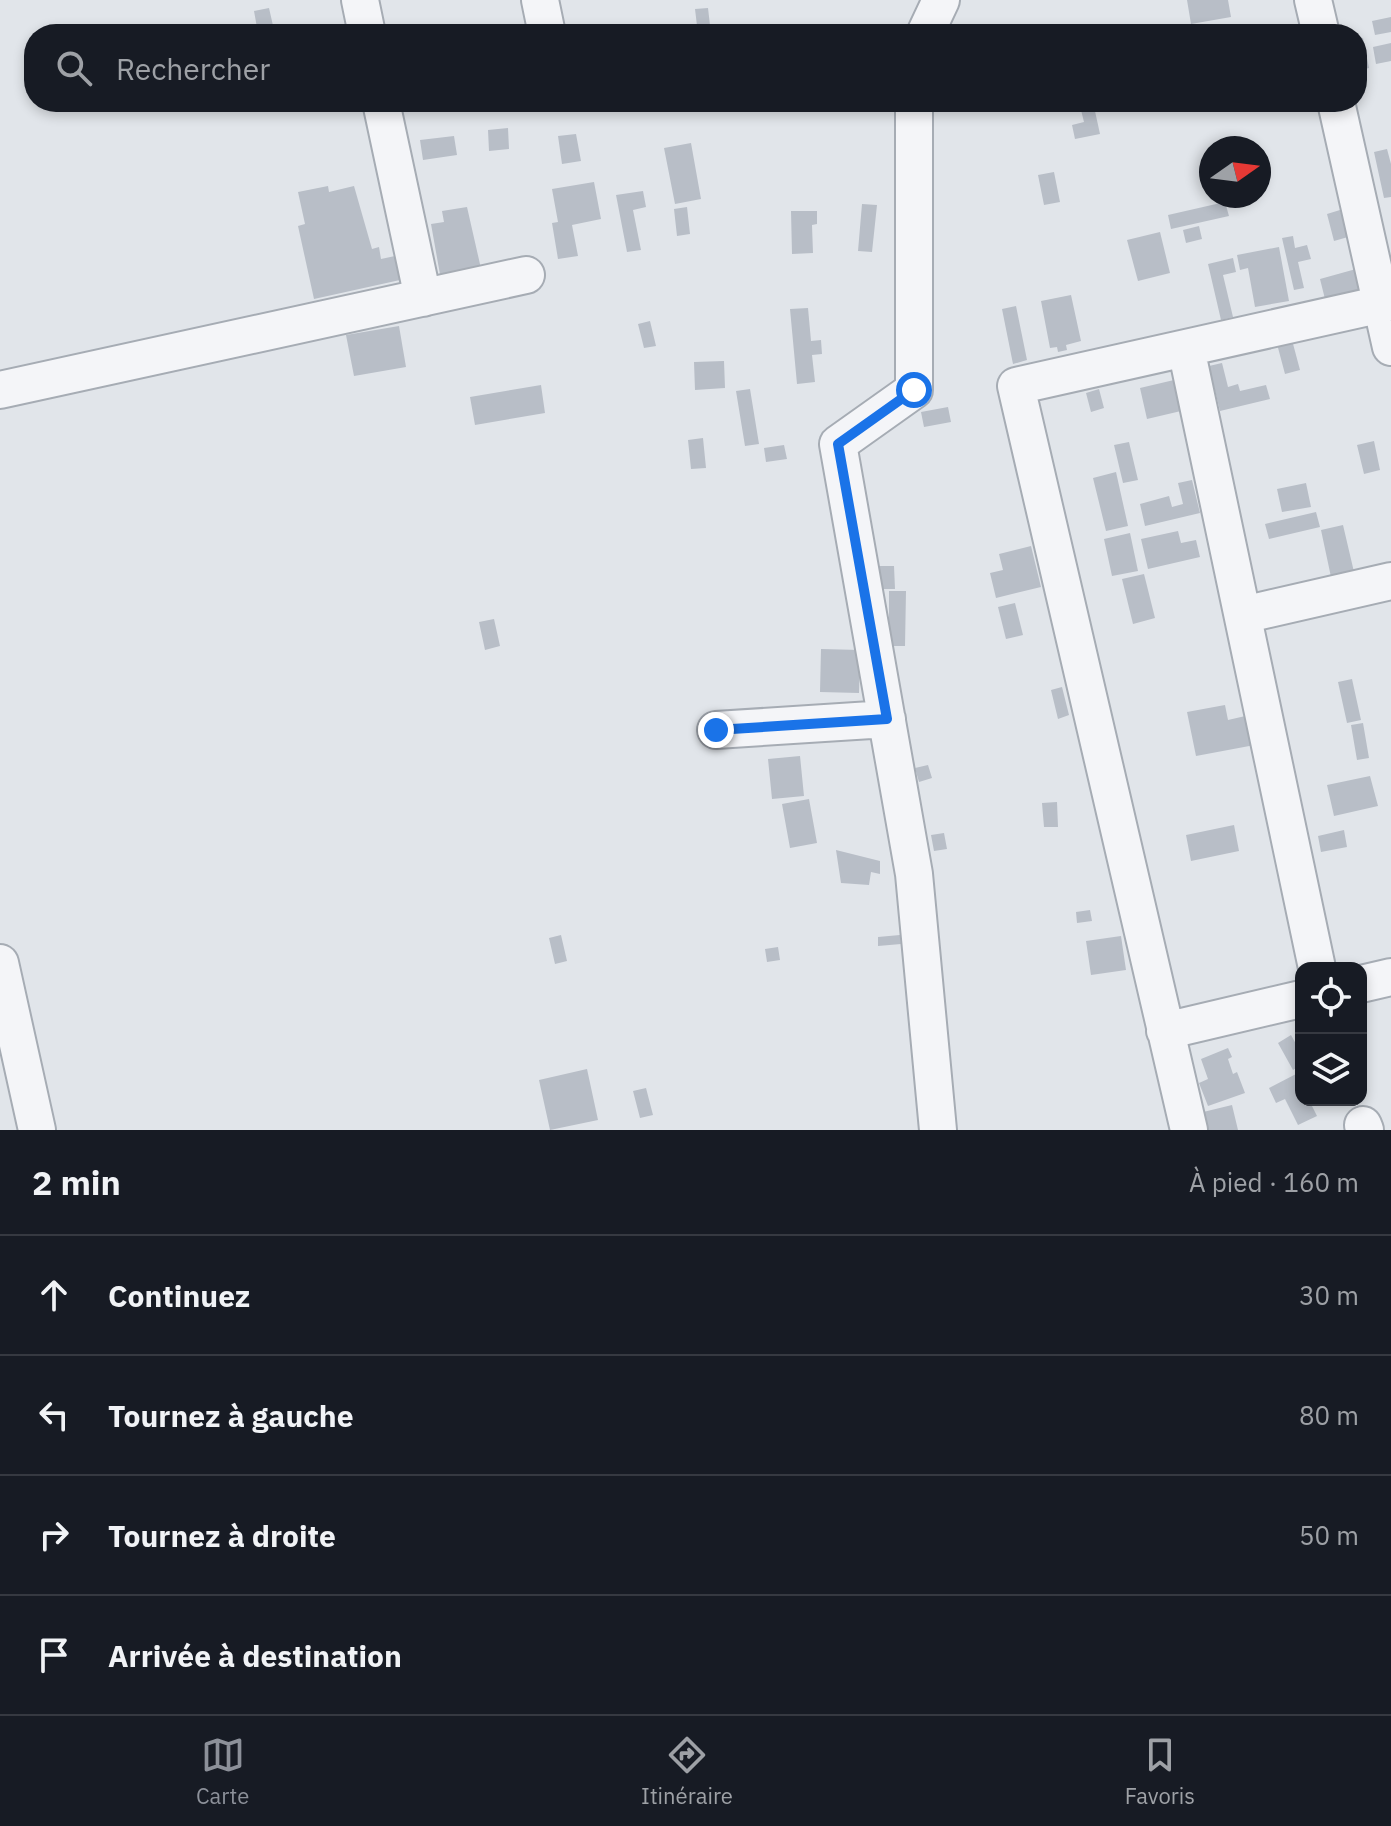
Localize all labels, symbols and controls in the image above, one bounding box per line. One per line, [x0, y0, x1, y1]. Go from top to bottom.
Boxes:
search box [24, 24, 1367, 112]
icon: search [52, 46, 96, 90]
text: Rechercher [116, 49, 270, 88]
north arrow [1199, 136, 1271, 208]
route start [896, 372, 932, 408]
route end [698, 712, 734, 748]
map controls [1295, 962, 1367, 1106]
button: locate [1295, 962, 1367, 1034]
button: layers [1295, 1034, 1367, 1106]
text: 2 min [32, 1160, 121, 1204]
text: À pied · 160 m [1189, 1165, 1359, 1199]
icon: ahead [32, 1273, 76, 1317]
text: Continuez [108, 1276, 250, 1315]
text: 30 m [1299, 1278, 1359, 1312]
icon: left [32, 1393, 76, 1437]
text: Tournez à gauche [108, 1396, 354, 1435]
text: 80 m [1299, 1398, 1359, 1432]
icon: right [32, 1513, 76, 1557]
text: Tournez à droite [108, 1516, 336, 1555]
text: 50 m [1299, 1518, 1359, 1552]
icon: arrive [32, 1633, 76, 1677]
text: Arrivée à destination [108, 1636, 402, 1675]
tab: Carte [196, 1733, 249, 1810]
tab: Itinéraire [641, 1733, 733, 1810]
tab: Favoris [1125, 1733, 1195, 1810]

